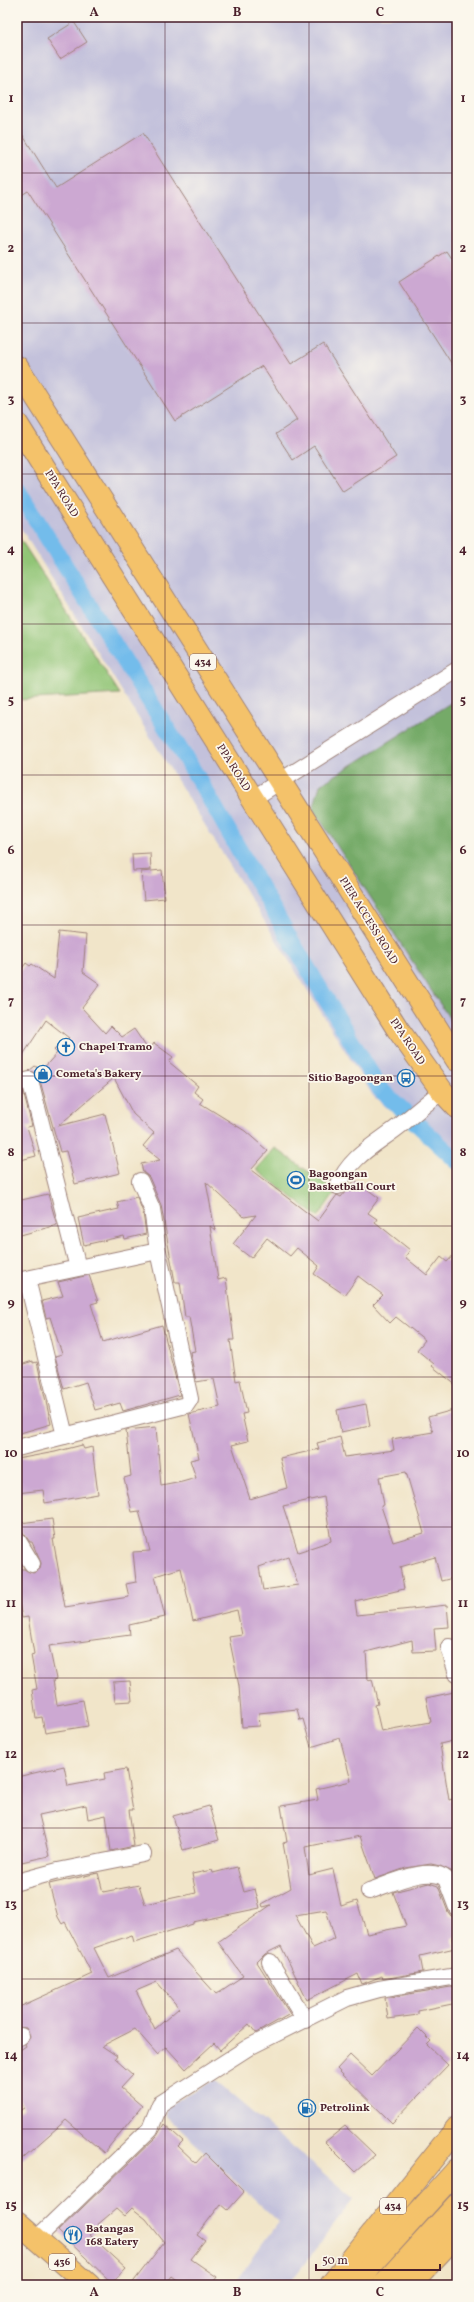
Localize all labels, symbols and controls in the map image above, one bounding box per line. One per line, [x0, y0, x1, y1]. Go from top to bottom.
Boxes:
text: A [89, 4, 99, 22]
text: B [233, 4, 242, 22]
text: C [376, 4, 384, 22]
text: 1 [8, 90, 14, 108]
text: 1 [460, 90, 466, 108]
text: 2 [8, 240, 15, 258]
text: 2 [460, 240, 467, 258]
text: 3 [8, 391, 15, 409]
text: 3 [460, 391, 467, 409]
street label: PPA ROAD [41, 467, 81, 521]
text: 4 [7, 541, 15, 559]
text: 4 [459, 541, 467, 559]
road number: 434 [190, 654, 216, 670]
text: 5 [8, 692, 14, 710]
text: 5 [460, 692, 466, 710]
street label: PPA ROAD [213, 741, 253, 795]
text: 6 [7, 842, 15, 860]
text: 6 [459, 842, 467, 860]
street label: PIER ACCESS ROAD [335, 874, 401, 968]
text: 7 [8, 993, 14, 1011]
text: 7 [460, 993, 466, 1011]
street label: PPA ROAD [386, 1016, 428, 1068]
church icon: Chapel Tramo [56, 1037, 76, 1057]
place label: Chapel Tramo [79, 1040, 152, 1055]
shop icon: Cometa's Bakery [33, 1064, 53, 1084]
place label: Cometa's Bakery [56, 1067, 142, 1082]
bus stop icon: Sitio Bagoongan [396, 1068, 416, 1088]
place label: Sitio Bagoongan [308, 1071, 393, 1086]
text: 8 [7, 1144, 15, 1162]
text: 8 [459, 1144, 467, 1162]
place label: Bagoongan Basketball Court [309, 1167, 395, 1195]
sports icon: Bagoongan Basketball Court [286, 1170, 306, 1190]
text: 9 [7, 1294, 15, 1312]
text: 9 [459, 1294, 467, 1312]
text: 10 [4, 1445, 18, 1463]
text: 10 [456, 1445, 470, 1463]
text: 11 [6, 1595, 16, 1613]
text: 11 [458, 1595, 468, 1613]
text: 12 [5, 1746, 17, 1764]
text: 12 [457, 1746, 469, 1764]
text: 13 [5, 1896, 17, 1914]
text: 13 [457, 1896, 469, 1914]
text: 14 [4, 2047, 18, 2065]
text: 14 [456, 2047, 470, 2065]
fuel station icon: Petrolink [297, 2098, 317, 2118]
place label: Petrolink [320, 2101, 370, 2116]
text: 15 [5, 2197, 17, 2215]
text: 15 [457, 2197, 469, 2215]
road number: 434 [380, 2198, 406, 2214]
place label: Batangas 168 Eatery [86, 2222, 139, 2250]
restaurant icon: Batangas 168 Eatery [63, 2225, 83, 2245]
scale bar [316, 2246, 440, 2272]
text: 50 m [322, 2253, 348, 2269]
road number: 436 [49, 2254, 75, 2270]
text: A [89, 2284, 99, 2302]
text: B [233, 2284, 242, 2302]
text: C [376, 2284, 384, 2302]

